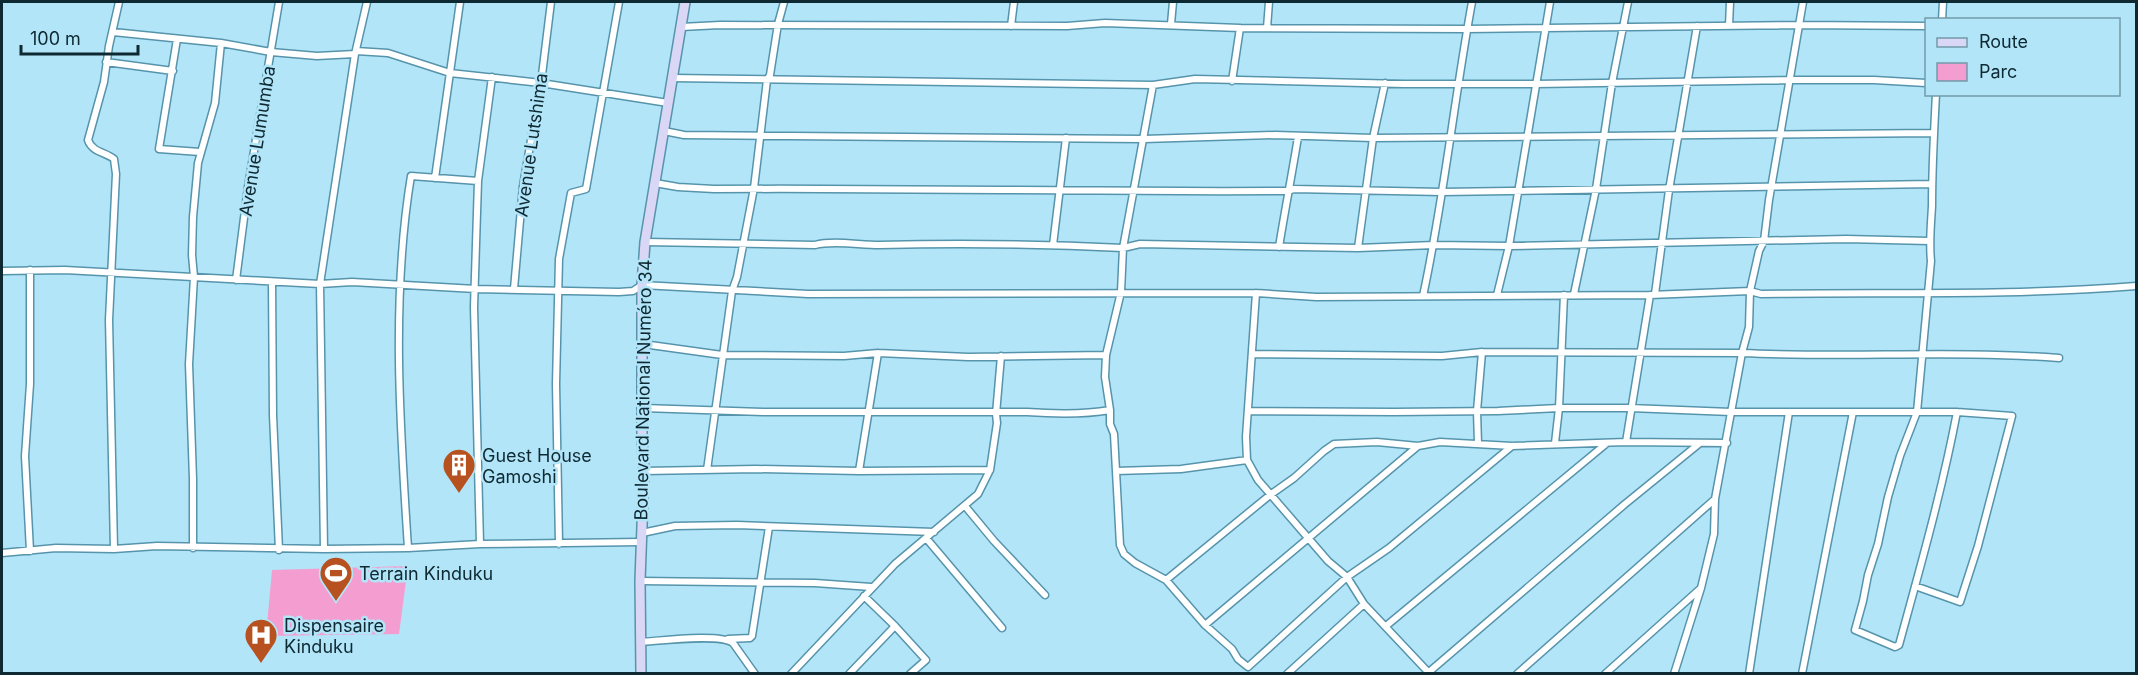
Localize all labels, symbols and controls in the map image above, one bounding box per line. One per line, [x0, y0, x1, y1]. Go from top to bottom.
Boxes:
scale bar [21, 18, 138, 56]
legend [1925, 18, 2120, 96]
text: 100 m [30, 28, 81, 49]
text: Route [1979, 31, 2028, 52]
text: Parc [1979, 61, 2017, 82]
street label: Avenue Lumumba [235, 64, 279, 218]
street label: Avenue Lutshima [510, 72, 552, 218]
street label: Boulevard National Numéro 34 [630, 259, 656, 521]
place label: Guest House Gamoshi [482, 445, 592, 487]
building icon: Guest House Gamoshi [441, 447, 477, 494]
sports icon: Terrain Kinduku [318, 555, 354, 602]
place label: Terrain Kinduku [359, 563, 493, 584]
place label: Dispensaire Kinduku [284, 615, 384, 657]
hospital icon: Dispensaire Kinduku [243, 617, 279, 664]

